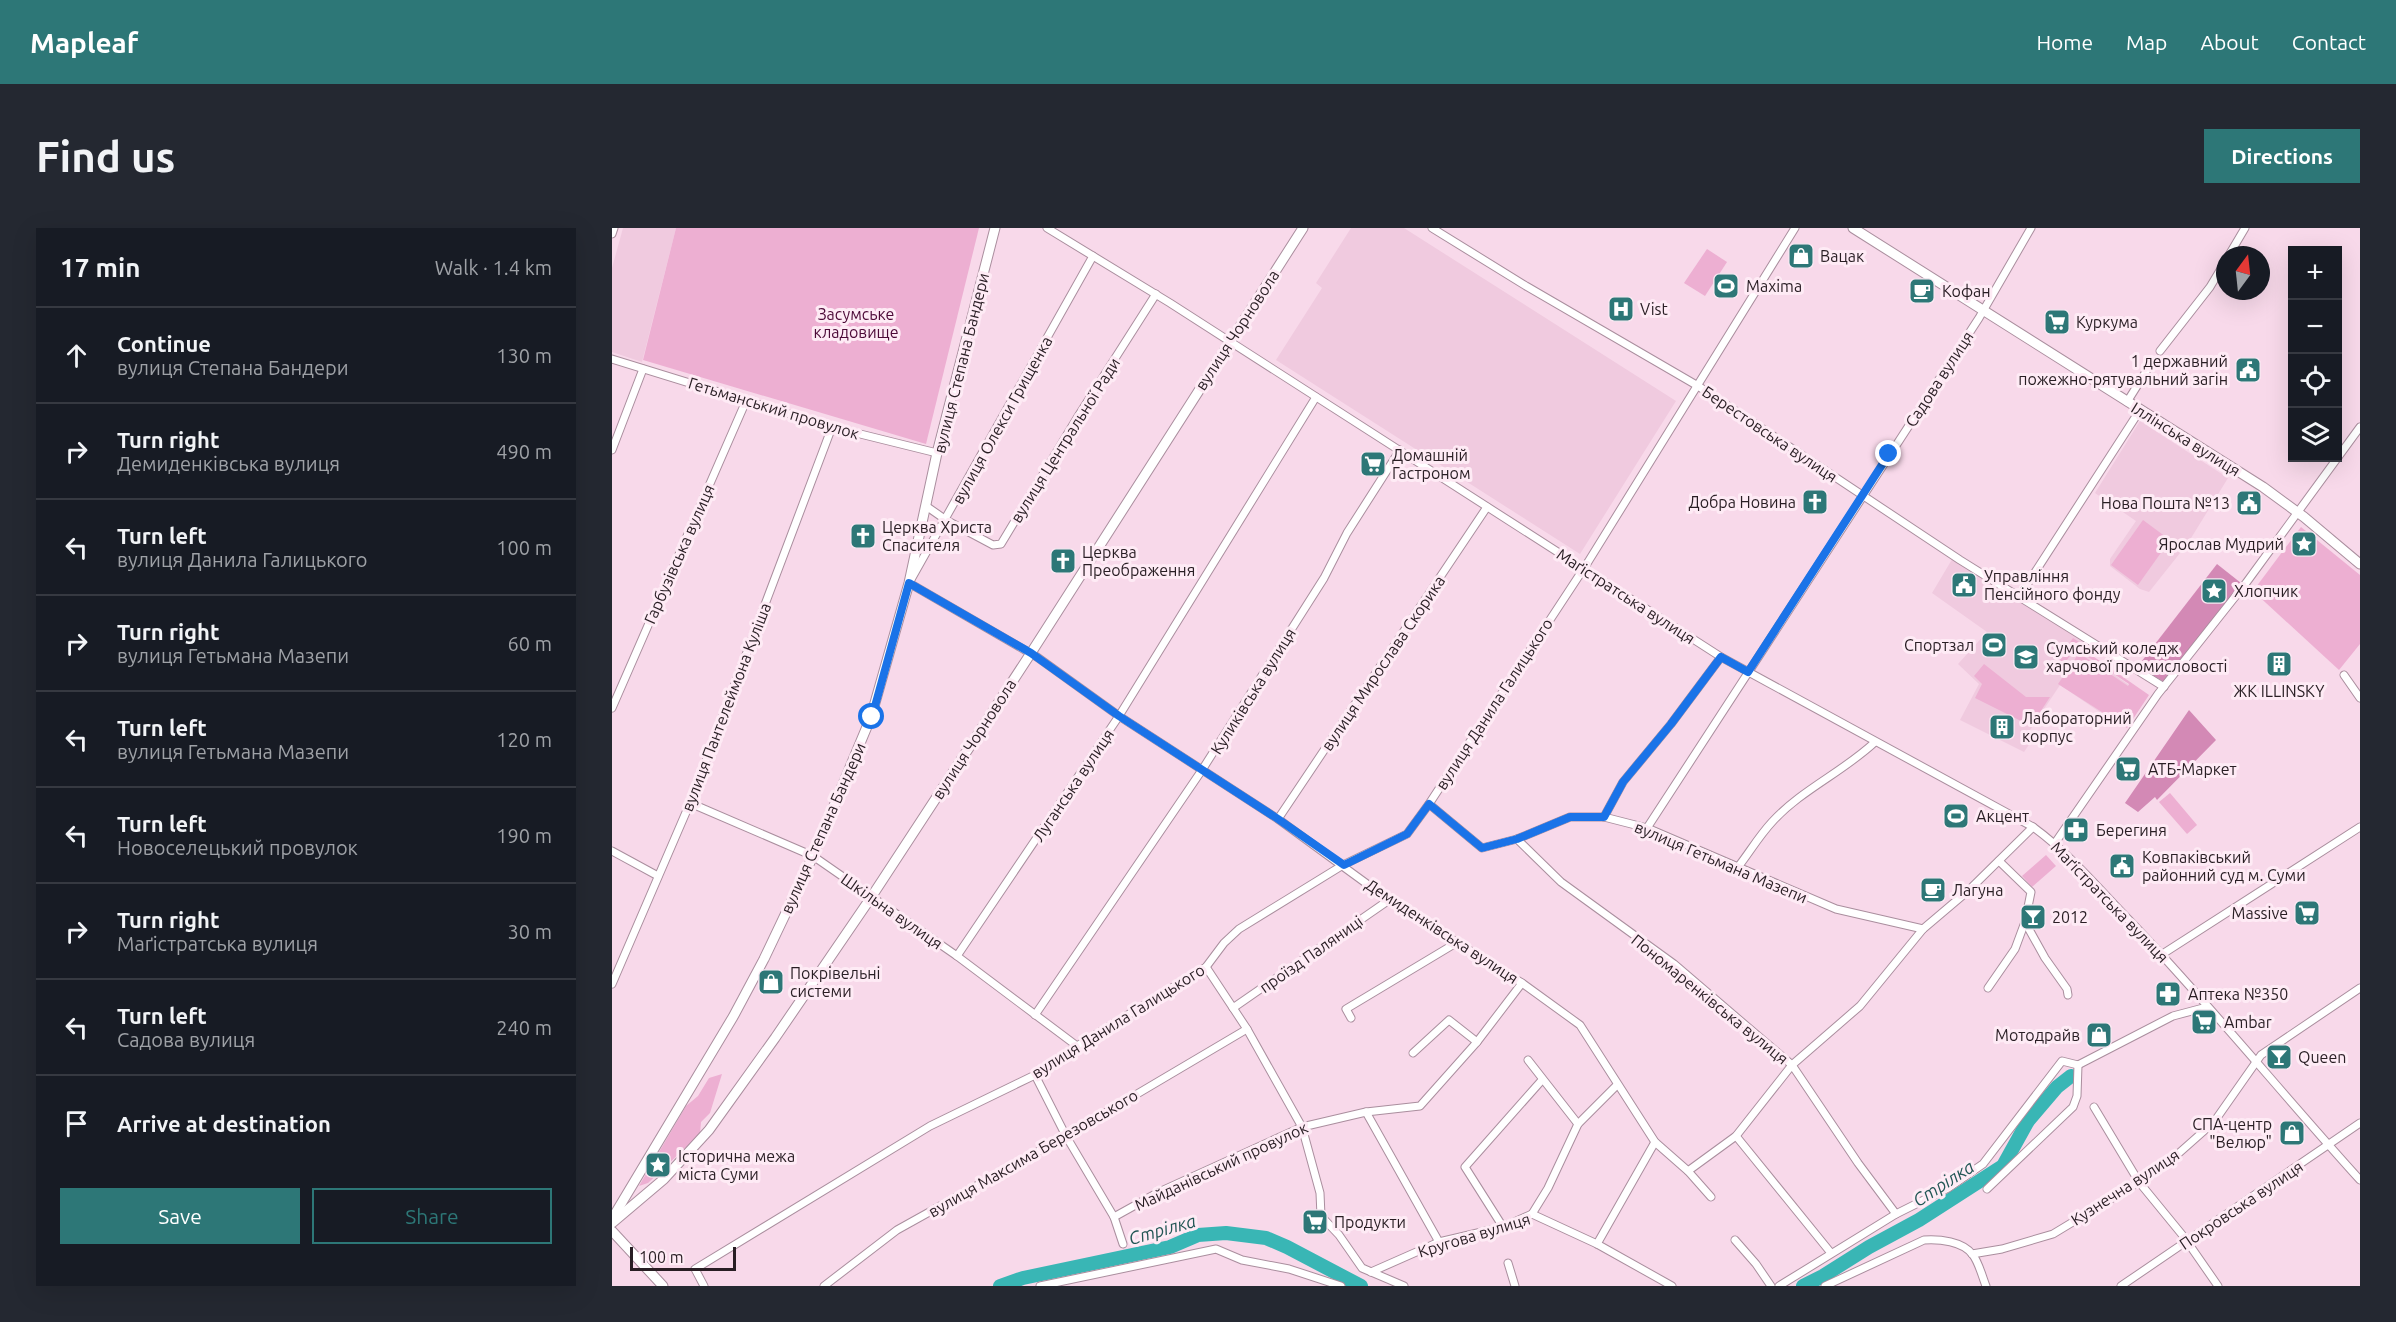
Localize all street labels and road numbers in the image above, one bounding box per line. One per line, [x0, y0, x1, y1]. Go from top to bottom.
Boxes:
street label: вулиця Чорновола [1191, 266, 1283, 394]
street label: вулиця Степана Бандери [930, 271, 992, 455]
street label: Садова вулиця [1901, 328, 1977, 430]
street label: вулиця Олекси Грищенка [948, 333, 1056, 507]
street label: вулиця Центральної Ради [1007, 354, 1123, 526]
street label: Гетьманський провулок [686, 373, 862, 443]
street label: Берестовська вулиця [1699, 382, 1841, 486]
street label: Іллінська вулиця [2128, 398, 2244, 480]
street label: Гарбузівська вулиця [640, 482, 718, 626]
street label: Маґістратська вулиця [1554, 545, 1698, 647]
street label: вулиця Мирослава Скорика [1318, 572, 1448, 754]
street label: вулиця Пантелеймона Куліша [678, 600, 774, 814]
street label: вулиця Данила Галицького [1432, 615, 1556, 793]
street label: Куликівська вулиця [1207, 625, 1299, 757]
street label: вулиця Чорновола [928, 675, 1020, 803]
street label: Луганська вулиця [1029, 725, 1117, 845]
street label: вулиця Степана Бандери [777, 740, 869, 916]
street label: вулиця Гетьмана Мазепи [1632, 817, 1810, 907]
street label: Маґістратська вулиця [2048, 838, 2172, 966]
street label: Шкільна вулиця [838, 869, 946, 953]
street label: Демиденківська вулиця [1362, 875, 1522, 987]
street label: проїзд Паляниці [1256, 912, 1366, 996]
street label: Пономаренківська вулиця [1628, 930, 1792, 1068]
street label: вулиця Данила Галицького [1028, 960, 1208, 1082]
street label: вулиця Максима Березовського [925, 1086, 1141, 1220]
street label: Майданівський провулок [1132, 1118, 1310, 1214]
street label: Кузнечна вулиця [2068, 1145, 2182, 1229]
street label: Покровська вулиця [2176, 1157, 2306, 1253]
street label: Кругова вулиця [1416, 1209, 1532, 1261]

